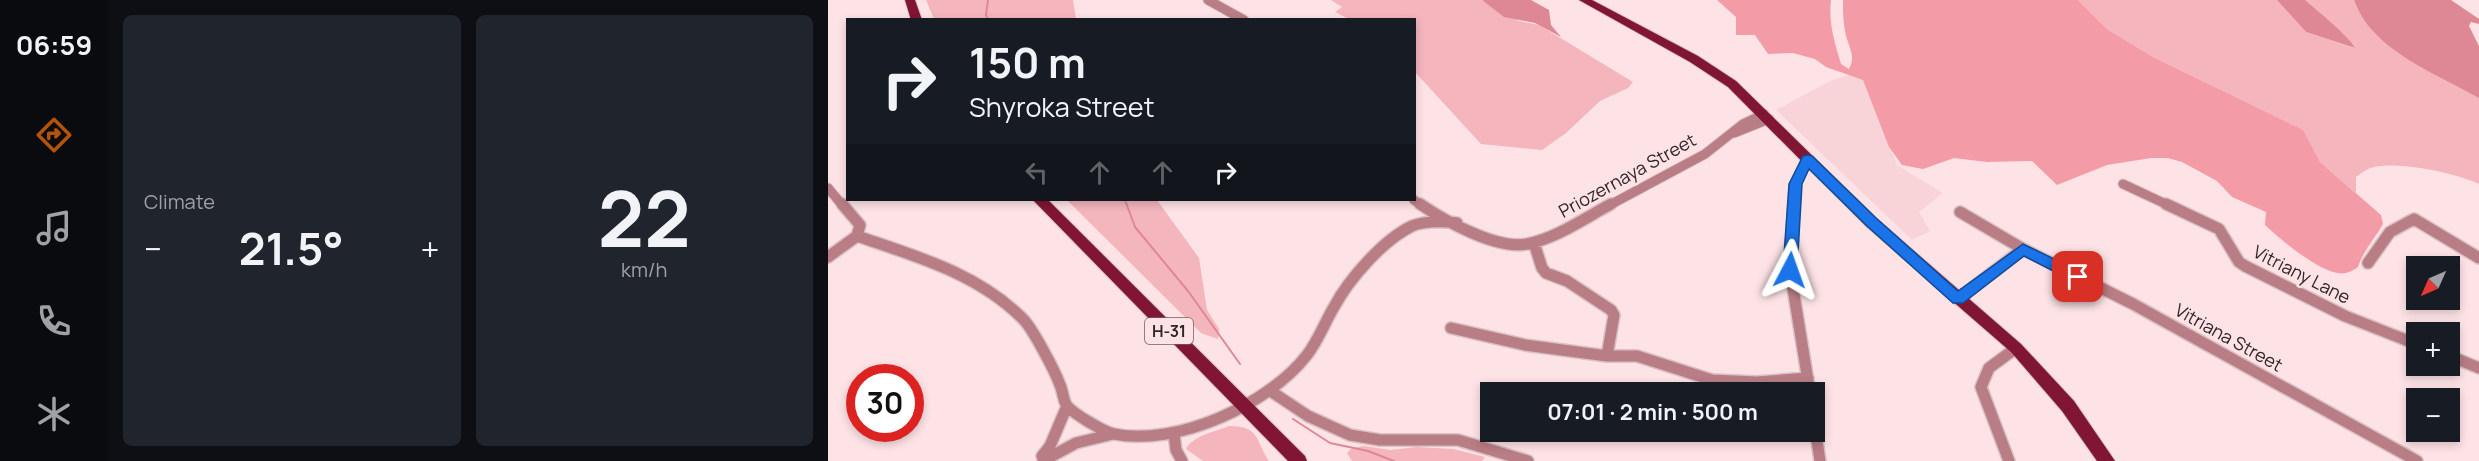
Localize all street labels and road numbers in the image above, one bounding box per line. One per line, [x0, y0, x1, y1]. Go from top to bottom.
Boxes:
street label: Priozernaya Street [1554, 127, 1700, 223]
street label: Vitriany Lane [2249, 239, 2355, 309]
street label: Vitriana Street [2171, 297, 2287, 377]
road number: Н-31 [1145, 318, 1193, 344]

